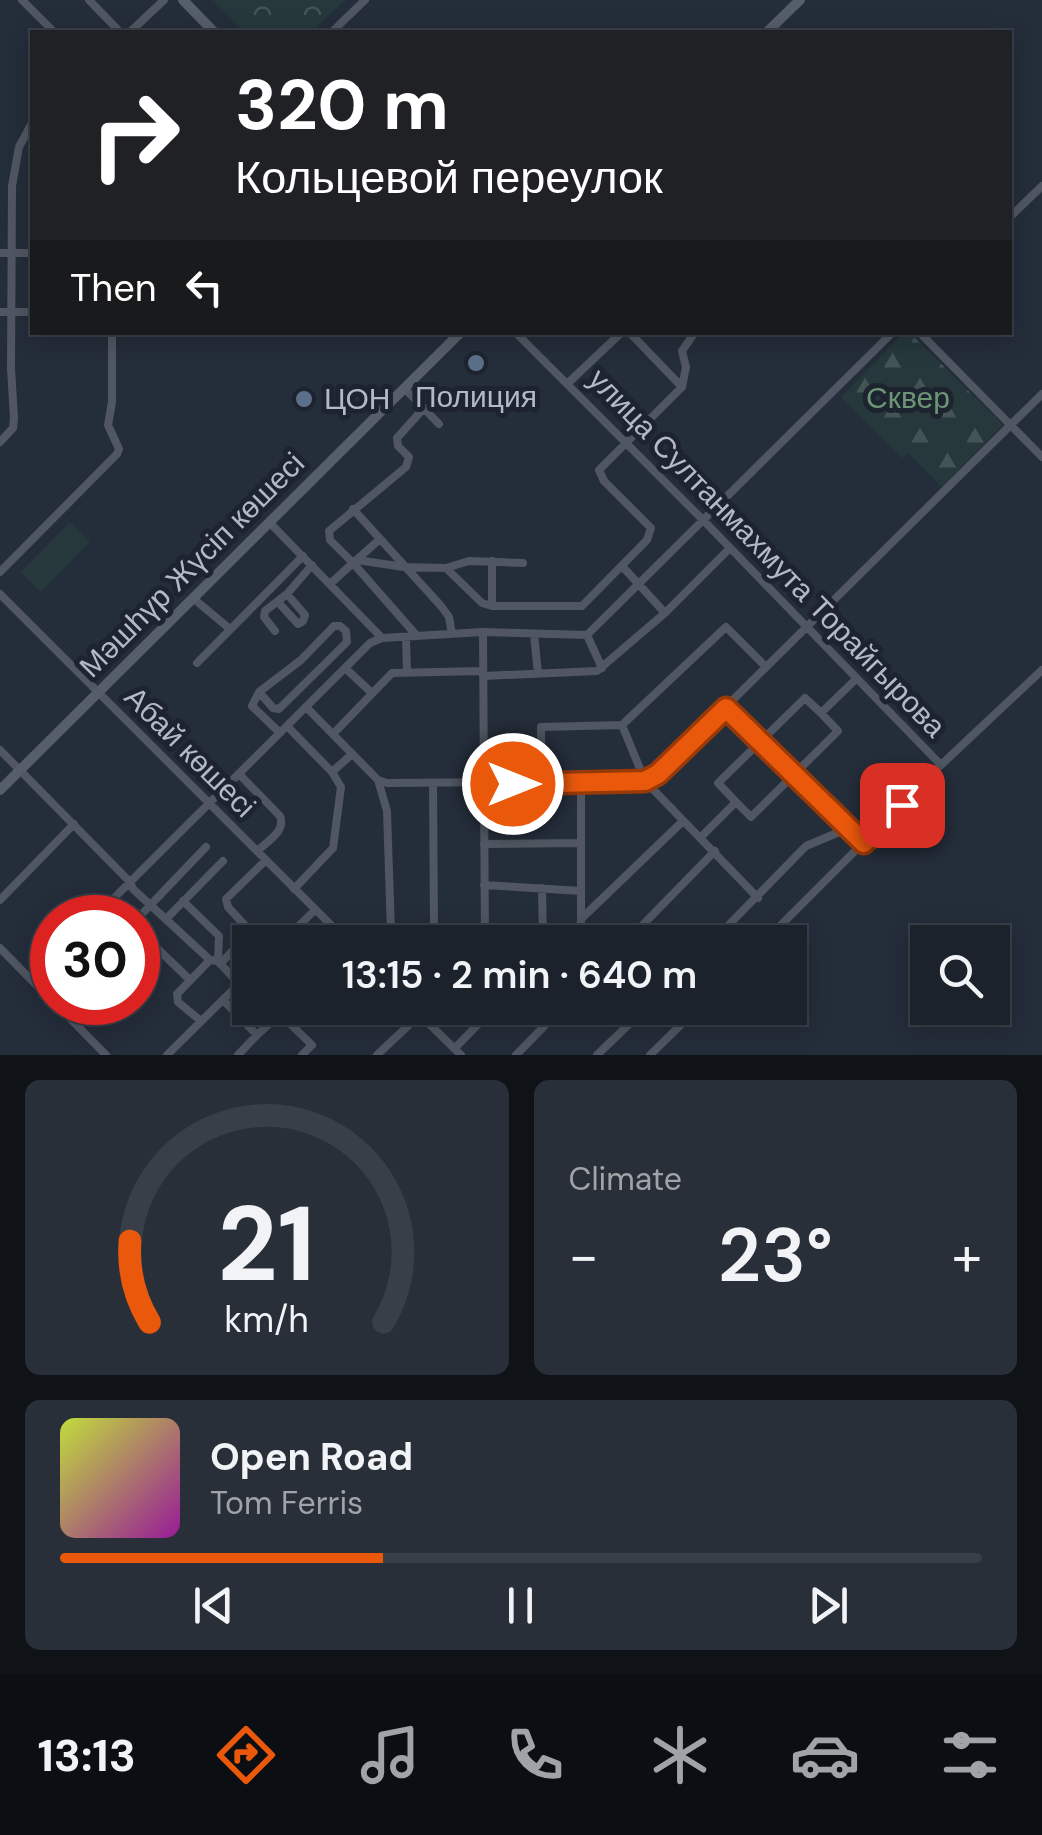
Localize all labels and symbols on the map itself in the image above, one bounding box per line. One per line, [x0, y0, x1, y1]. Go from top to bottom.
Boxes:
marker: Полиция [465, 352, 487, 374]
street label: улица Султанмахмута Торайгырова [580, 360, 955, 746]
place label: Полиция [415, 377, 537, 416]
park label: Сквер [866, 378, 950, 417]
place label: ЦОН [324, 379, 391, 418]
marker: ЦОН [293, 388, 315, 410]
street label: Мәшһүр Жүсіп көшесі [71, 444, 313, 686]
street label: Абай көшесі [116, 678, 264, 826]
position arrow [461, 732, 565, 836]
pin [860, 763, 945, 848]
speed limit sign: 30 [30, 895, 160, 1025]

